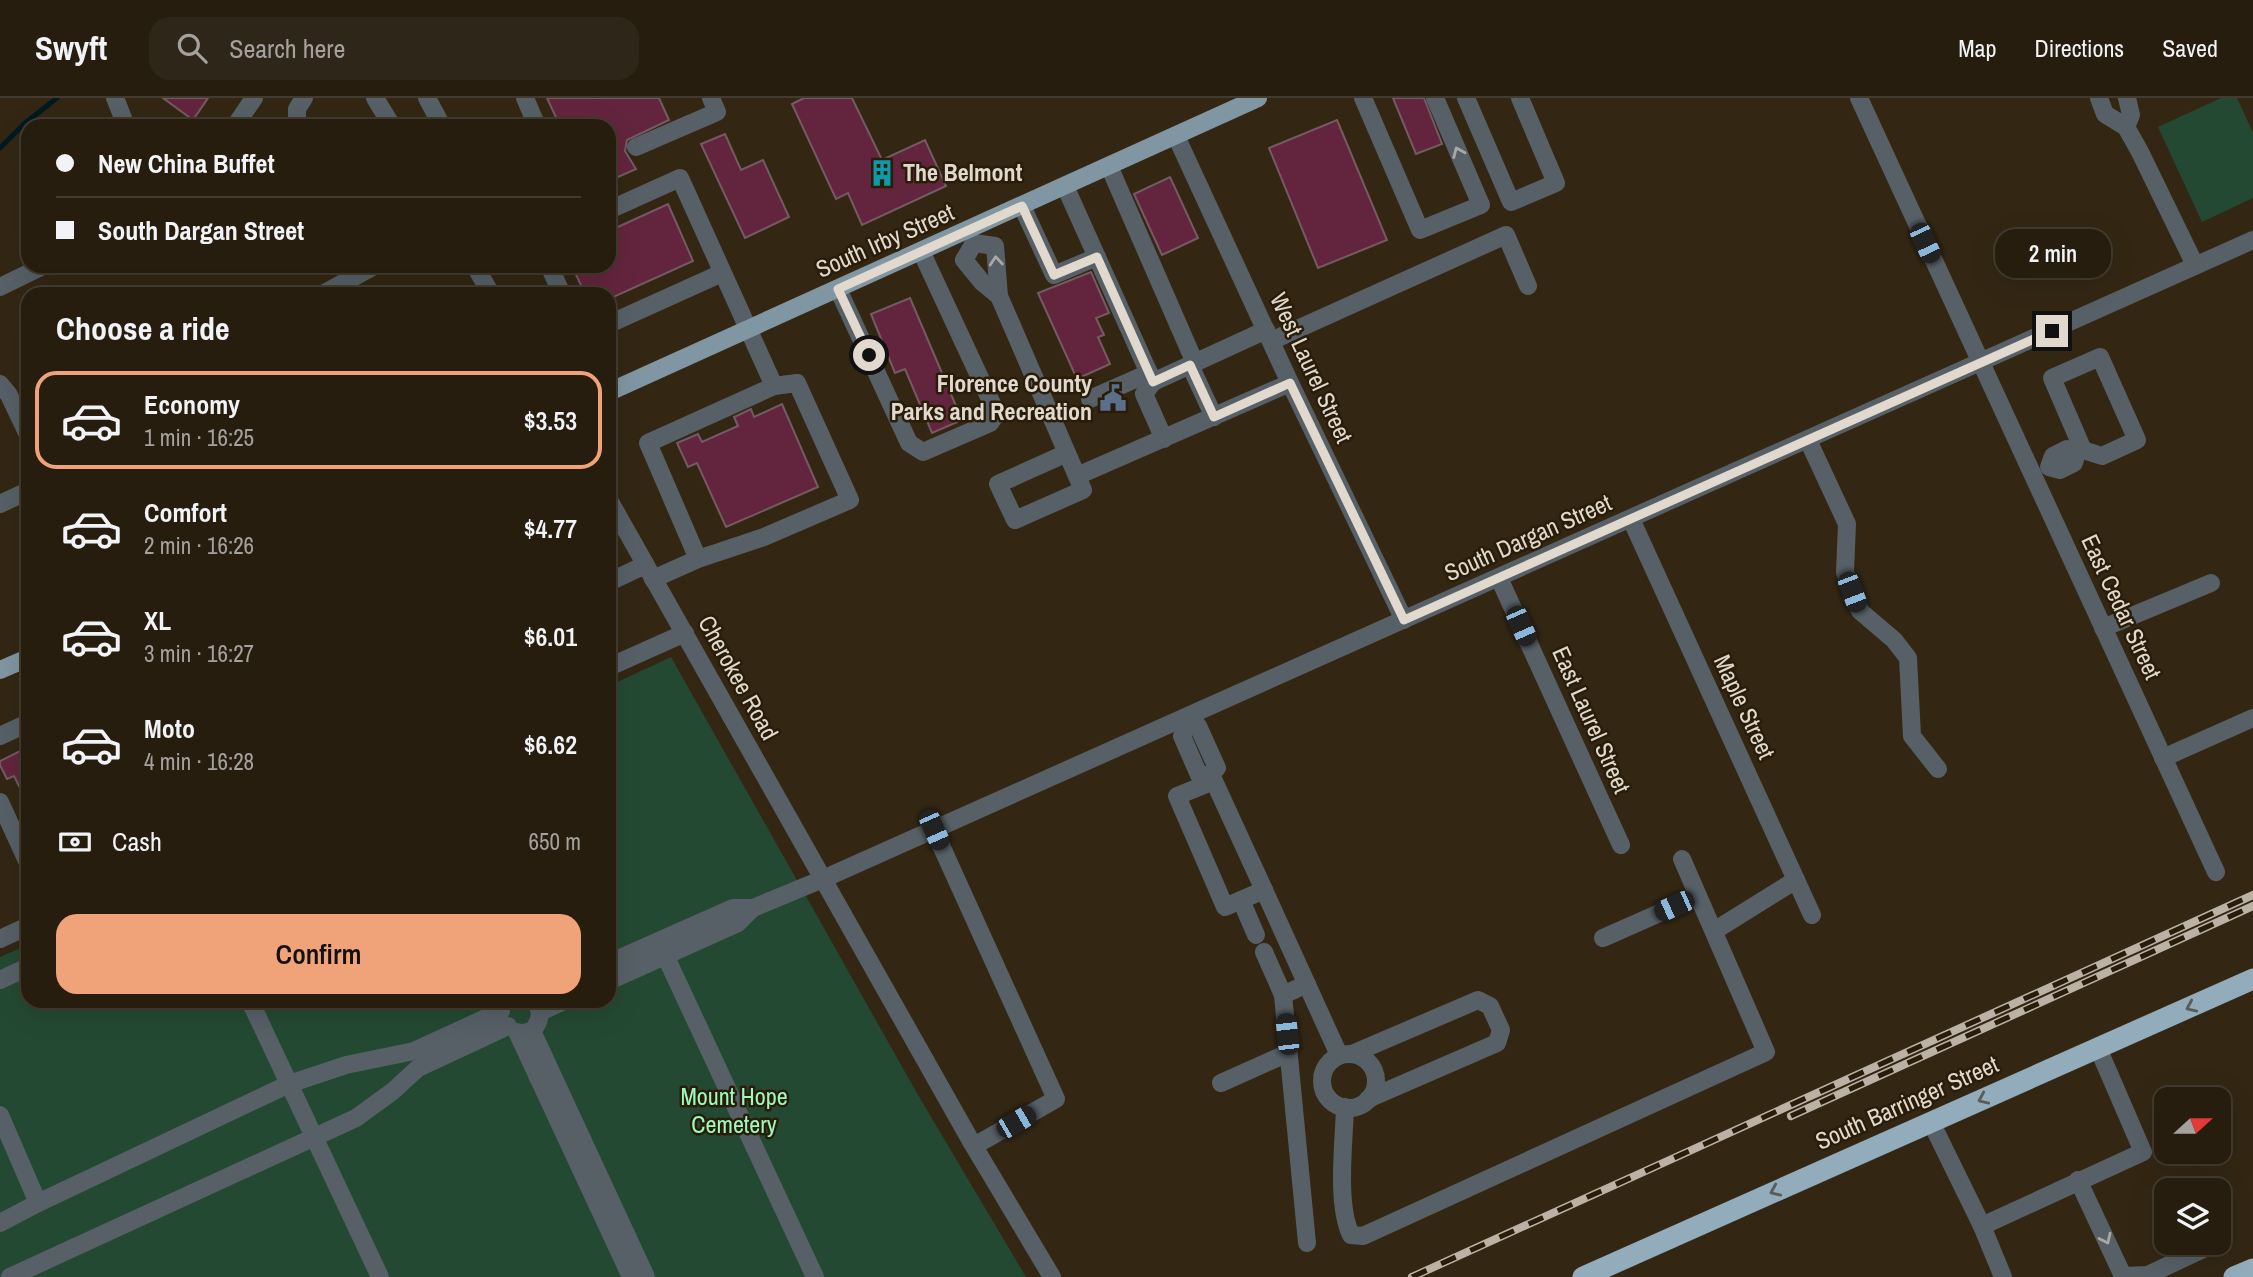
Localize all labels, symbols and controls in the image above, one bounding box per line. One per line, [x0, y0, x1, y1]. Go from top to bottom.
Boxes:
search box [149, 17, 639, 80]
text: Swyft [35, 26, 107, 70]
icon: search [173, 29, 211, 67]
text: Search here [229, 31, 345, 66]
text: Map [1958, 32, 1996, 64]
text: Directions [2034, 32, 2124, 64]
text: Saved [2162, 32, 2218, 64]
text: New China Buffet [98, 146, 275, 181]
one-way arrow [1452, 146, 1466, 159]
place label: The Belmont [903, 156, 1023, 188]
building icon: The Belmont [867, 158, 897, 188]
street label: South Irby Street [811, 195, 959, 285]
text: South Dargan Street [98, 213, 304, 248]
car [1907, 220, 1944, 266]
callout: 2 min [1994, 230, 2110, 278]
text: 2 min [2029, 238, 2077, 269]
one-way arrow [989, 255, 1004, 266]
street label: West Laurel Street [1263, 287, 1361, 449]
text: Choose a ride [56, 307, 230, 350]
route end [2036, 315, 2068, 347]
route start [853, 339, 885, 371]
place label: Florence County Parks and Recreation [891, 367, 1092, 427]
public building icon: Florence County Parks and Recreation [1098, 383, 1128, 413]
text: Economy [144, 387, 240, 422]
icon: car [60, 389, 123, 452]
text: $3.53 [524, 403, 577, 438]
text: 1 min · 16:25 [144, 422, 254, 453]
street label: South Dargan Street [1439, 486, 1617, 588]
text: Comfort [144, 495, 227, 530]
icon: car [60, 497, 123, 560]
text: $4.77 [524, 511, 577, 546]
street label: East Cedar Street [2074, 529, 2170, 685]
text: 2 min · 16:26 [144, 530, 254, 561]
car [1835, 569, 1870, 615]
text: XL [144, 603, 171, 638]
car [1503, 603, 1540, 649]
icon: car [60, 605, 123, 668]
street label: Cherokee Road [691, 609, 786, 746]
text: $6.01 [524, 619, 577, 654]
text: 3 min · 16:27 [144, 638, 254, 669]
street label: East Laurel Street [1545, 641, 1639, 799]
street label: Maple Street [1707, 649, 1783, 764]
text: Moto [144, 711, 195, 746]
icon: car [60, 713, 123, 776]
text: $6.62 [524, 727, 577, 762]
text: 4 min · 16:28 [144, 746, 254, 777]
car [916, 807, 953, 853]
icon: cash [56, 823, 94, 861]
text: Cash [112, 824, 162, 859]
text: 650 m [529, 826, 581, 857]
car [1651, 888, 1698, 924]
button: Confirm [56, 914, 581, 994]
one-way arrow [2185, 999, 2198, 1013]
car [1275, 1012, 1300, 1056]
street label: South Barringer Street [1810, 1047, 2004, 1157]
park label: Mount Hope Cemetery [680, 1080, 788, 1140]
north arrow [2154, 1087, 2231, 1164]
map controls [2154, 1087, 2231, 1255]
one-way arrow [1977, 1091, 1990, 1105]
car [993, 1102, 1040, 1142]
button: layers [2154, 1178, 2231, 1255]
one-way arrow [1769, 1183, 1782, 1197]
one-way arrow [2098, 1232, 2112, 1244]

